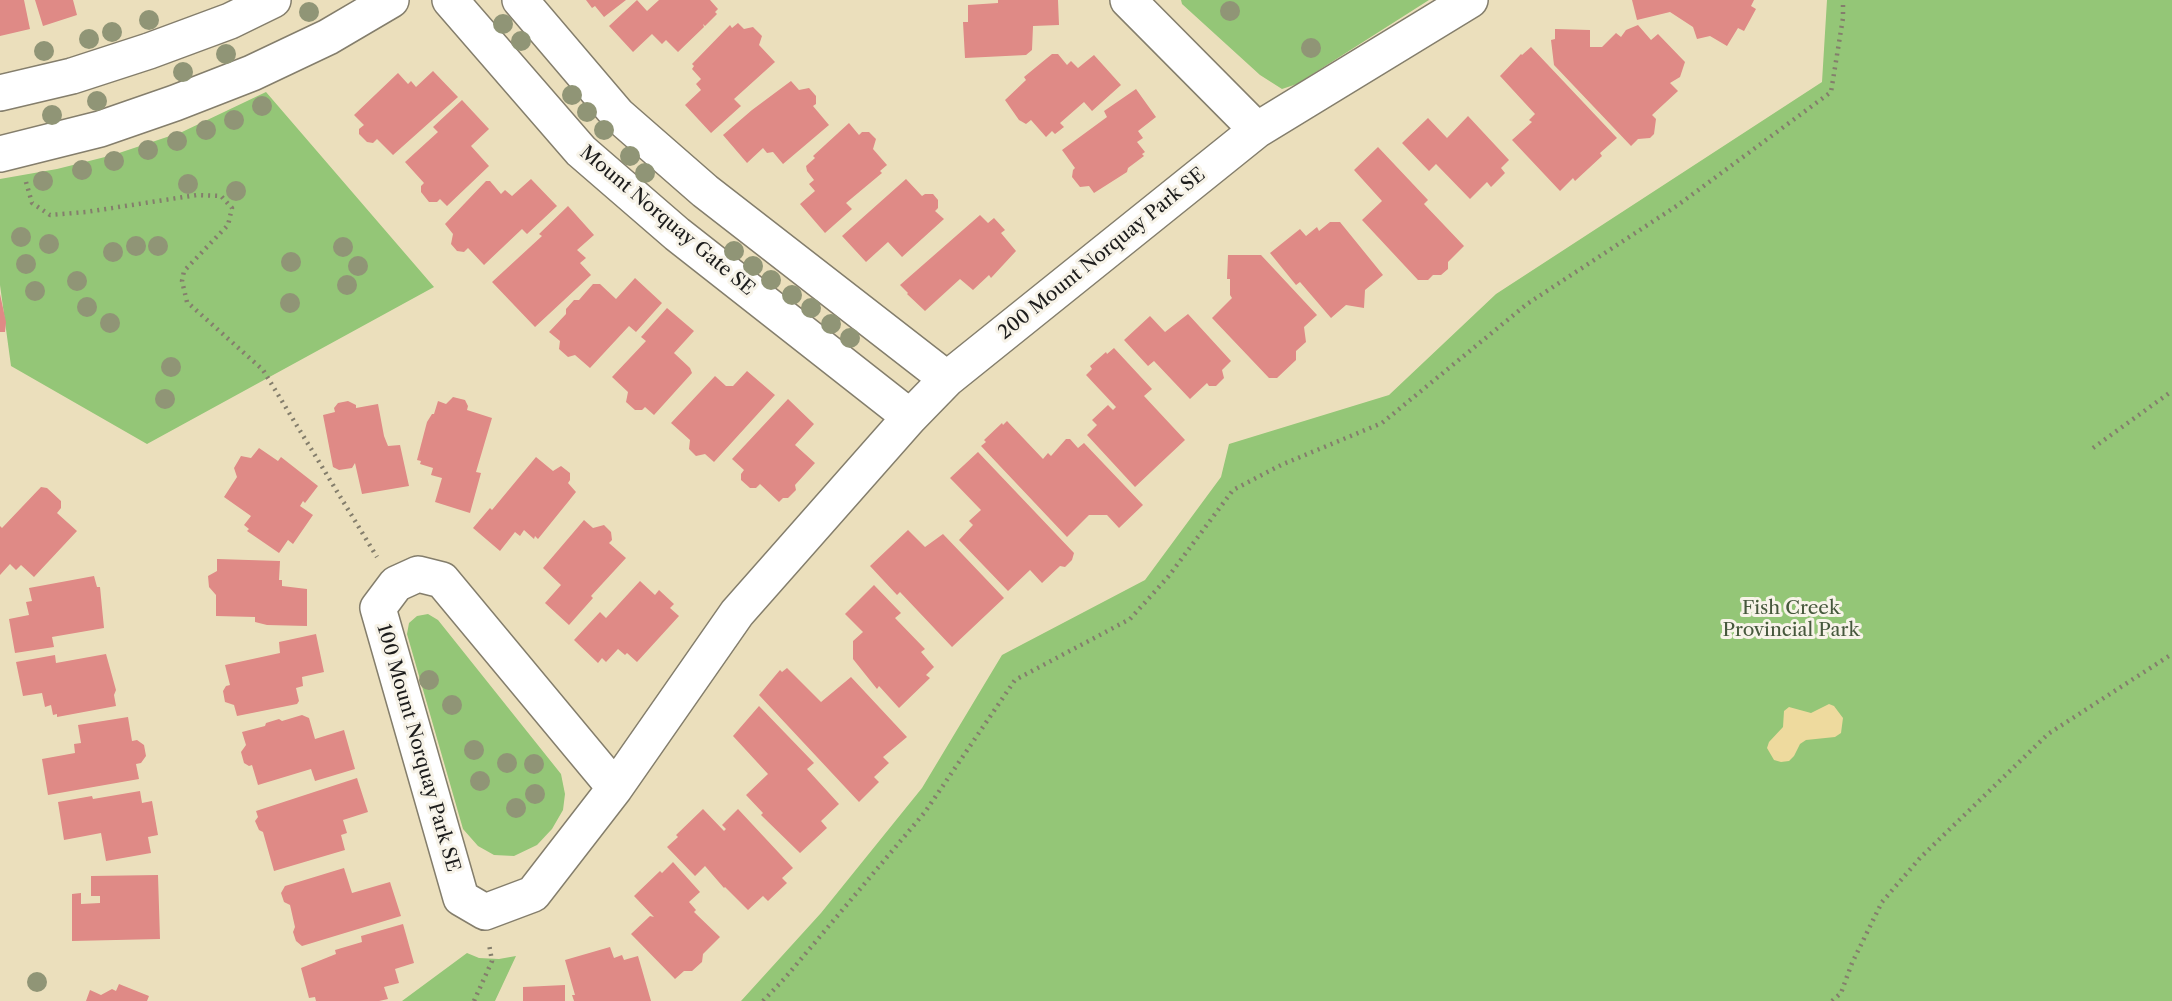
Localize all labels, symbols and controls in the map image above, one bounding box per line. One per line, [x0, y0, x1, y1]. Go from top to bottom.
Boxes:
street label: Mount Norquay Gate SE [575, 141, 759, 301]
street label: 200 Mount Norquay Park SE [994, 163, 1210, 345]
park label: Fish Creek Provincial Park [1722, 598, 1860, 642]
street label: 100 Mount Norquay Park SE [372, 621, 464, 875]

